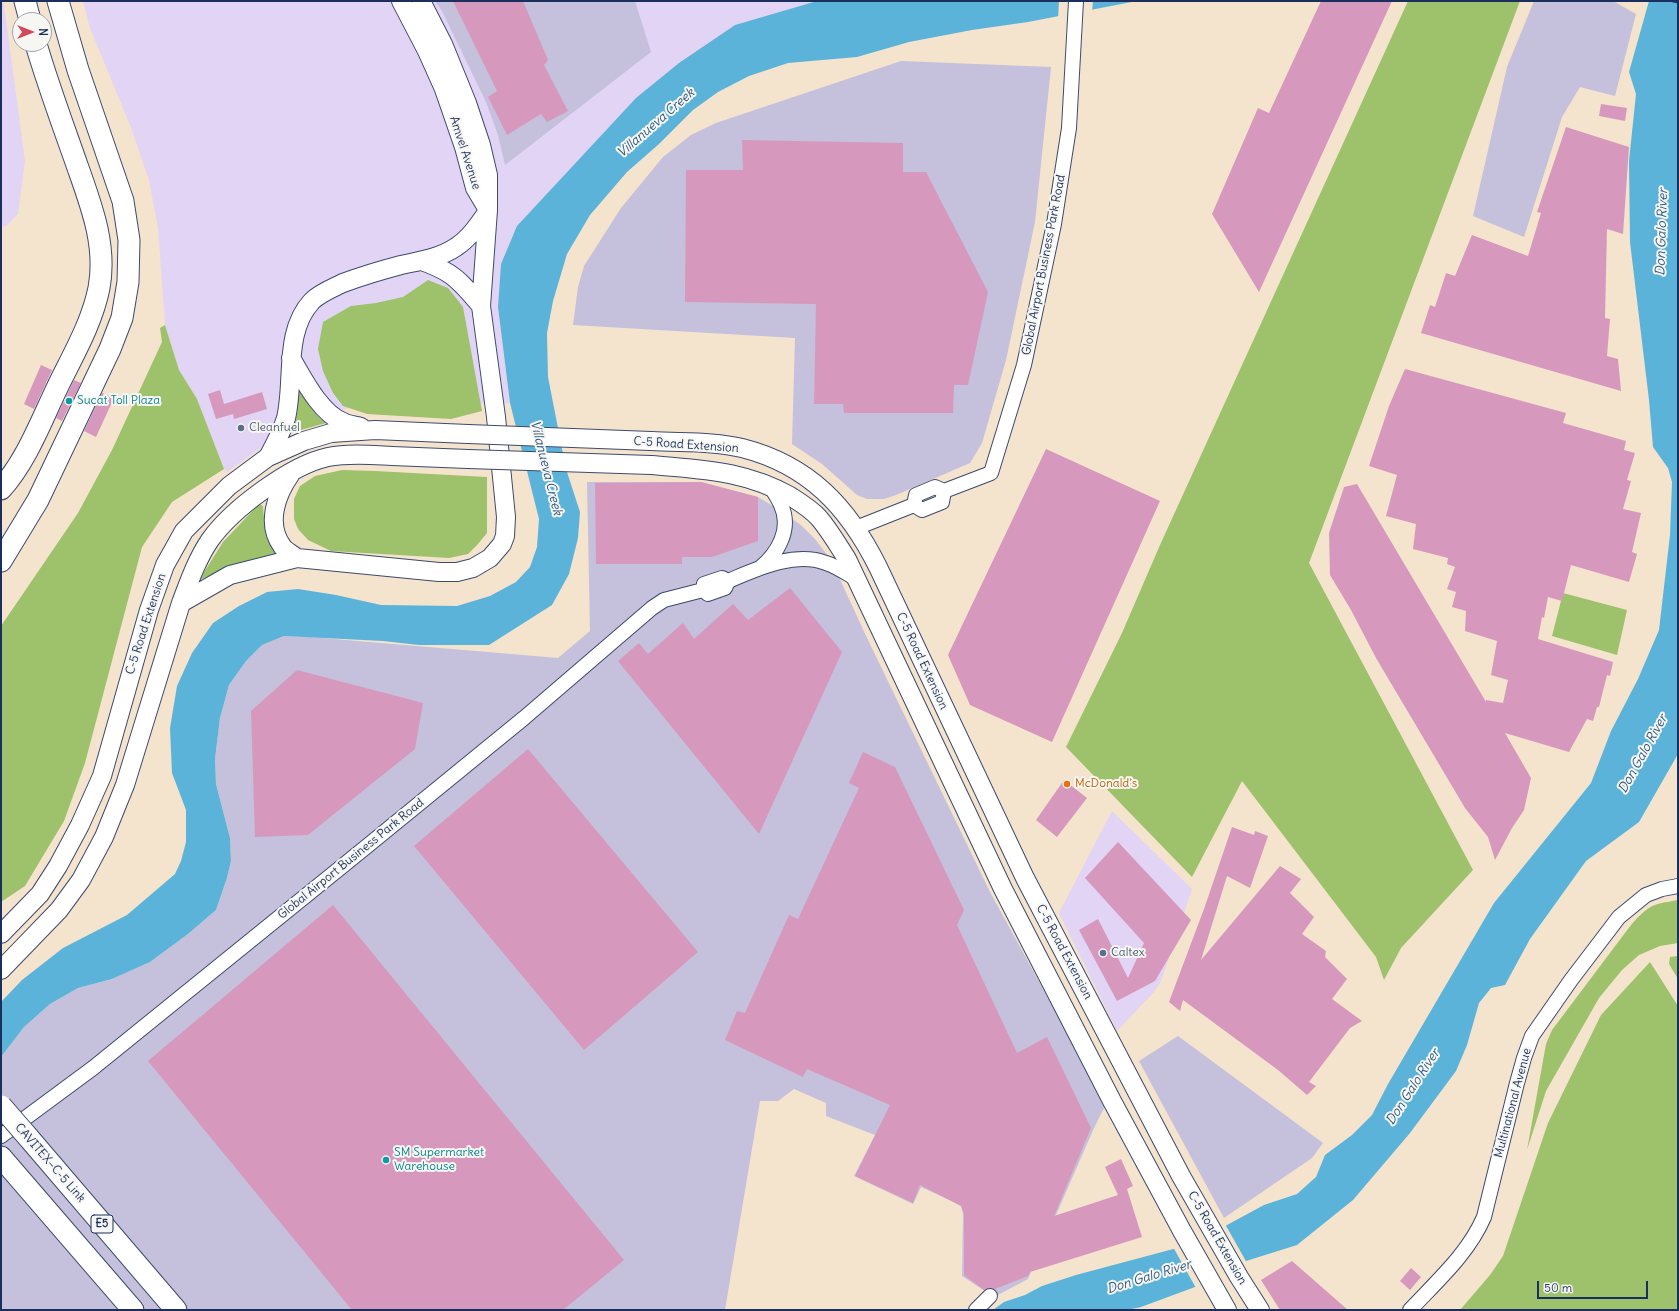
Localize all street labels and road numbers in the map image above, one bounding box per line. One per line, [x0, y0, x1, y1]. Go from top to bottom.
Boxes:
street label: Amvel Avenue [446, 115, 484, 191]
street label: Global Airport Business Park Road [1019, 173, 1069, 357]
street label: C-5 Road Extension [633, 434, 739, 456]
street label: C-5 Road Extension [123, 572, 169, 676]
street label: C-5 Road Extension [893, 610, 951, 712]
street label: Global Airport Business Park Road [275, 796, 427, 922]
street label: C-5 Road Extension [1033, 902, 1095, 1002]
street label: Multinational Avenue [1491, 1047, 1535, 1159]
street label: CAVITEX–C-5 Link [12, 1121, 88, 1205]
street label: C-5 Road Extension [1184, 1189, 1250, 1287]
road number: E5 [91, 1215, 113, 1233]

